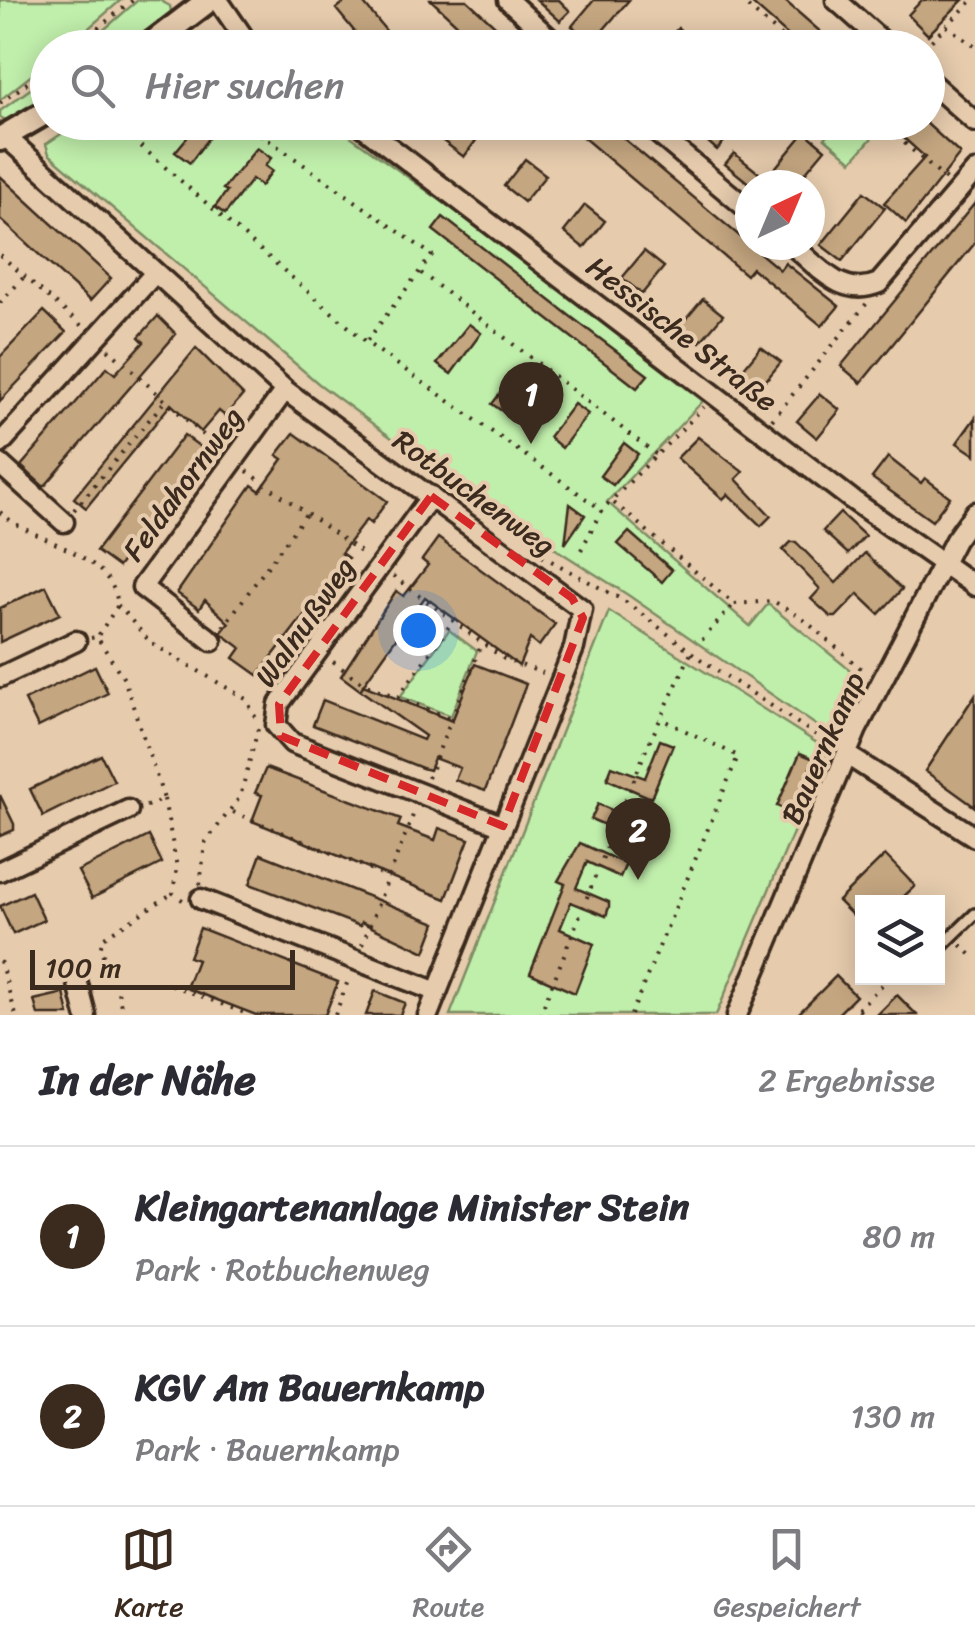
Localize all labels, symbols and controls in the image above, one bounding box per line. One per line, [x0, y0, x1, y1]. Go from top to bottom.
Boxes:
search box [30, 30, 945, 140]
text: Hier suchen [145, 52, 344, 119]
icon: search [65, 58, 120, 113]
north arrow [735, 170, 825, 260]
street label: Hessische Straße [574, 241, 790, 427]
pin: 1 [498, 362, 564, 444]
street label: Feldahornweg [108, 395, 258, 573]
street label: Rotbuchenweg [381, 415, 567, 571]
street label: Walnußweg [240, 545, 370, 699]
your location [393, 605, 444, 656]
street label: Bauernkamp [765, 662, 881, 833]
pin: 2 [606, 798, 670, 880]
map controls [855, 895, 945, 985]
button: layers [855, 895, 945, 985]
text: 100 m [45, 943, 121, 992]
scale bar [30, 945, 295, 990]
text: In der Nähe [40, 1043, 256, 1117]
text: 2 Ergebnisse [758, 1052, 935, 1109]
text: Kleingartenanlage Minister Stein [135, 1174, 690, 1241]
text: 1 [66, 1208, 79, 1265]
text: 80 m [863, 1208, 935, 1265]
text: Park · Rotbuchenweg [135, 1241, 430, 1298]
text: KGV Am Bauernkamp [135, 1354, 485, 1421]
text: 2 [63, 1388, 82, 1445]
text: 130 m [851, 1388, 935, 1445]
text: Park · Bauernkamp [135, 1421, 400, 1478]
tab: Karte [114, 1522, 184, 1631]
tab: Route [412, 1522, 484, 1631]
tab: Gespeichert [713, 1522, 861, 1631]

